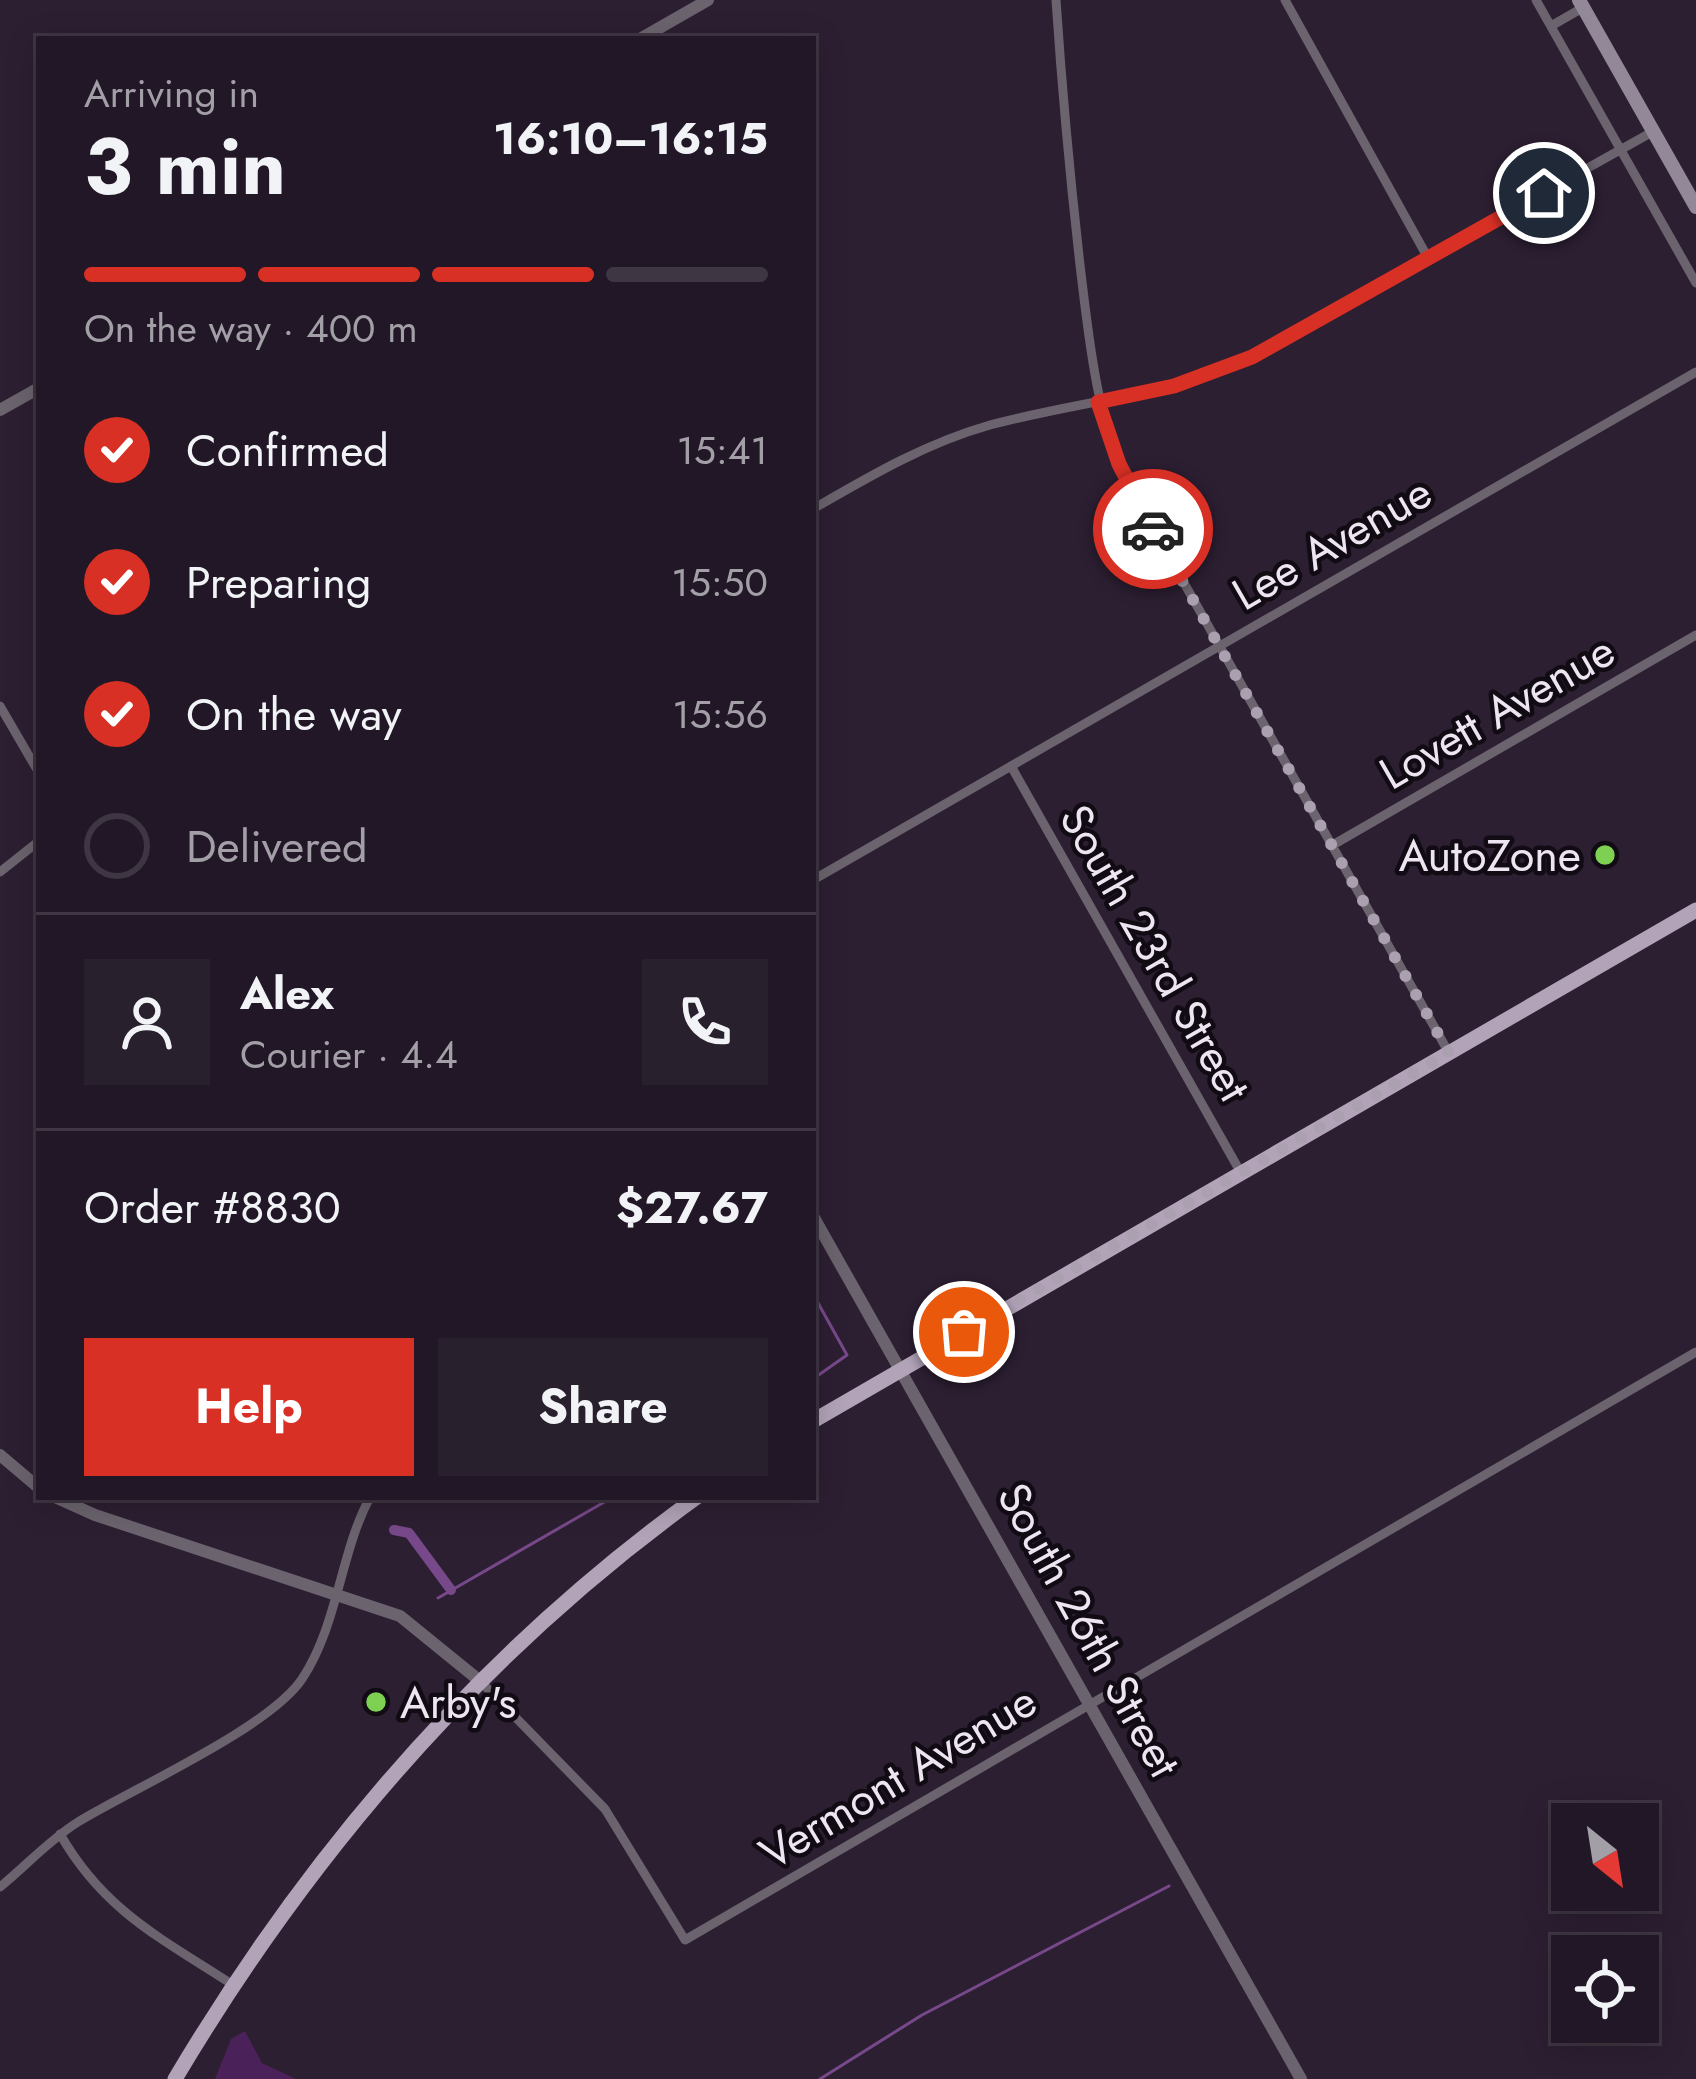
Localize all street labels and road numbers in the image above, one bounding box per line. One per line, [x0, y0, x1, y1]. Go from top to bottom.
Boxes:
street label: Lee Avenue [1220, 460, 1444, 626]
street label: Lovett Avenue [1367, 618, 1627, 806]
street label: South 23rd Street [1044, 793, 1266, 1114]
street label: South 26th Street [981, 1471, 1197, 1789]
street label: Vermont Avenue [747, 1669, 1049, 1885]

